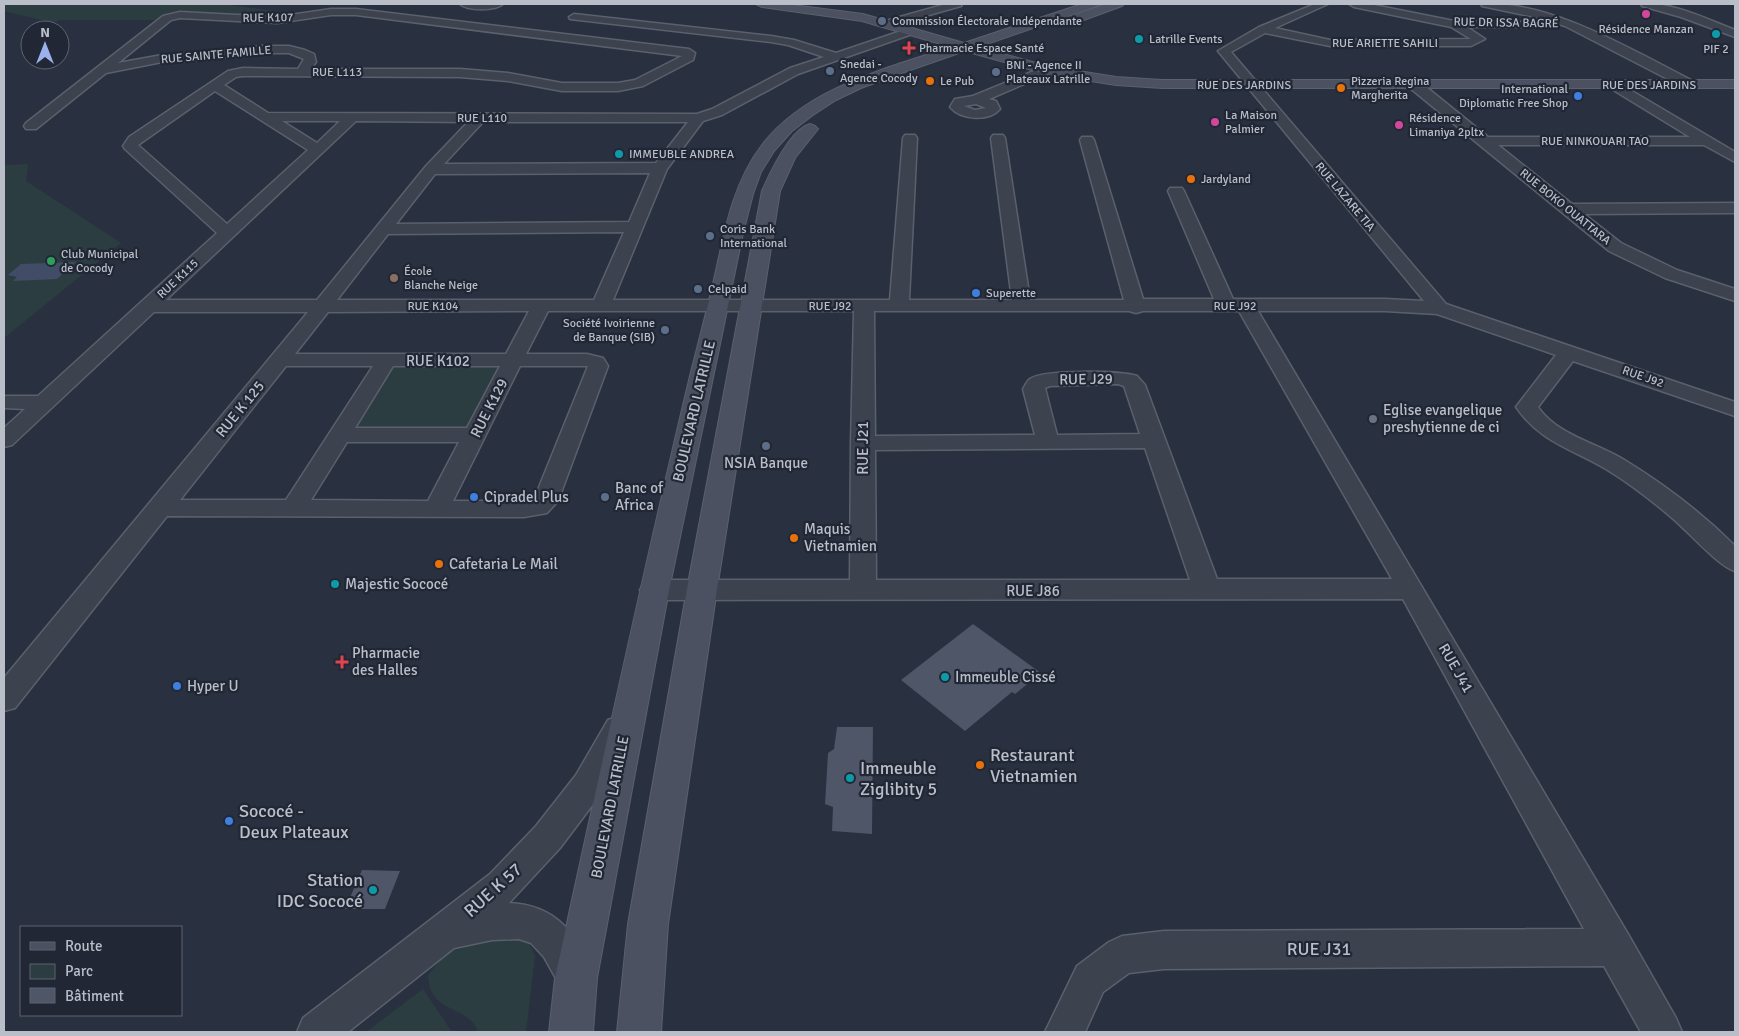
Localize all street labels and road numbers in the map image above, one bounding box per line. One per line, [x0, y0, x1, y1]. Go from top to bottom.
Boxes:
street label: RUE K107 [242, 10, 294, 26]
street label: RUE DR ISSA BAGRÉ [1453, 15, 1559, 31]
street label: RUE ARIETTE SAHILI [1332, 36, 1438, 51]
street label: RUE SAINTE FAMILLE [160, 43, 272, 67]
street label: RUE L113 [312, 65, 362, 80]
street label: RUE DES JARDINS [1197, 78, 1291, 93]
street label: RUE DES JARDINS [1602, 78, 1696, 93]
street label: RUE L110 [457, 111, 507, 126]
street label: RUE NINKOUARI TAO [1541, 134, 1649, 149]
street label: RUE LAZARE TIA [1312, 159, 1379, 235]
street label: RUE BOKO OUATTARA [1516, 166, 1614, 249]
street label: RUE K115 [154, 256, 202, 302]
street label: RUE K104 [407, 299, 459, 314]
street label: RUE J92 [809, 299, 851, 314]
street label: RUE J92 [1214, 299, 1256, 314]
street label: BOULEVARD LATRILLE [669, 338, 719, 484]
street label: RUE K102 [406, 352, 470, 370]
street label: RUE J92 [1620, 363, 1666, 391]
street label: RUE J29 [1059, 370, 1113, 388]
street label: RUE K129 [466, 375, 512, 441]
street label: RUE K 125 [212, 377, 268, 441]
street label: RUE J21 [854, 421, 872, 475]
street label: RUE J86 [1006, 582, 1060, 600]
street label: RUE J41 [1435, 640, 1477, 696]
street label: BOULEVARD LATRILLE [587, 734, 633, 880]
street label: RUE K 57 [459, 858, 527, 922]
street label: RUE J31 [1287, 938, 1351, 960]

